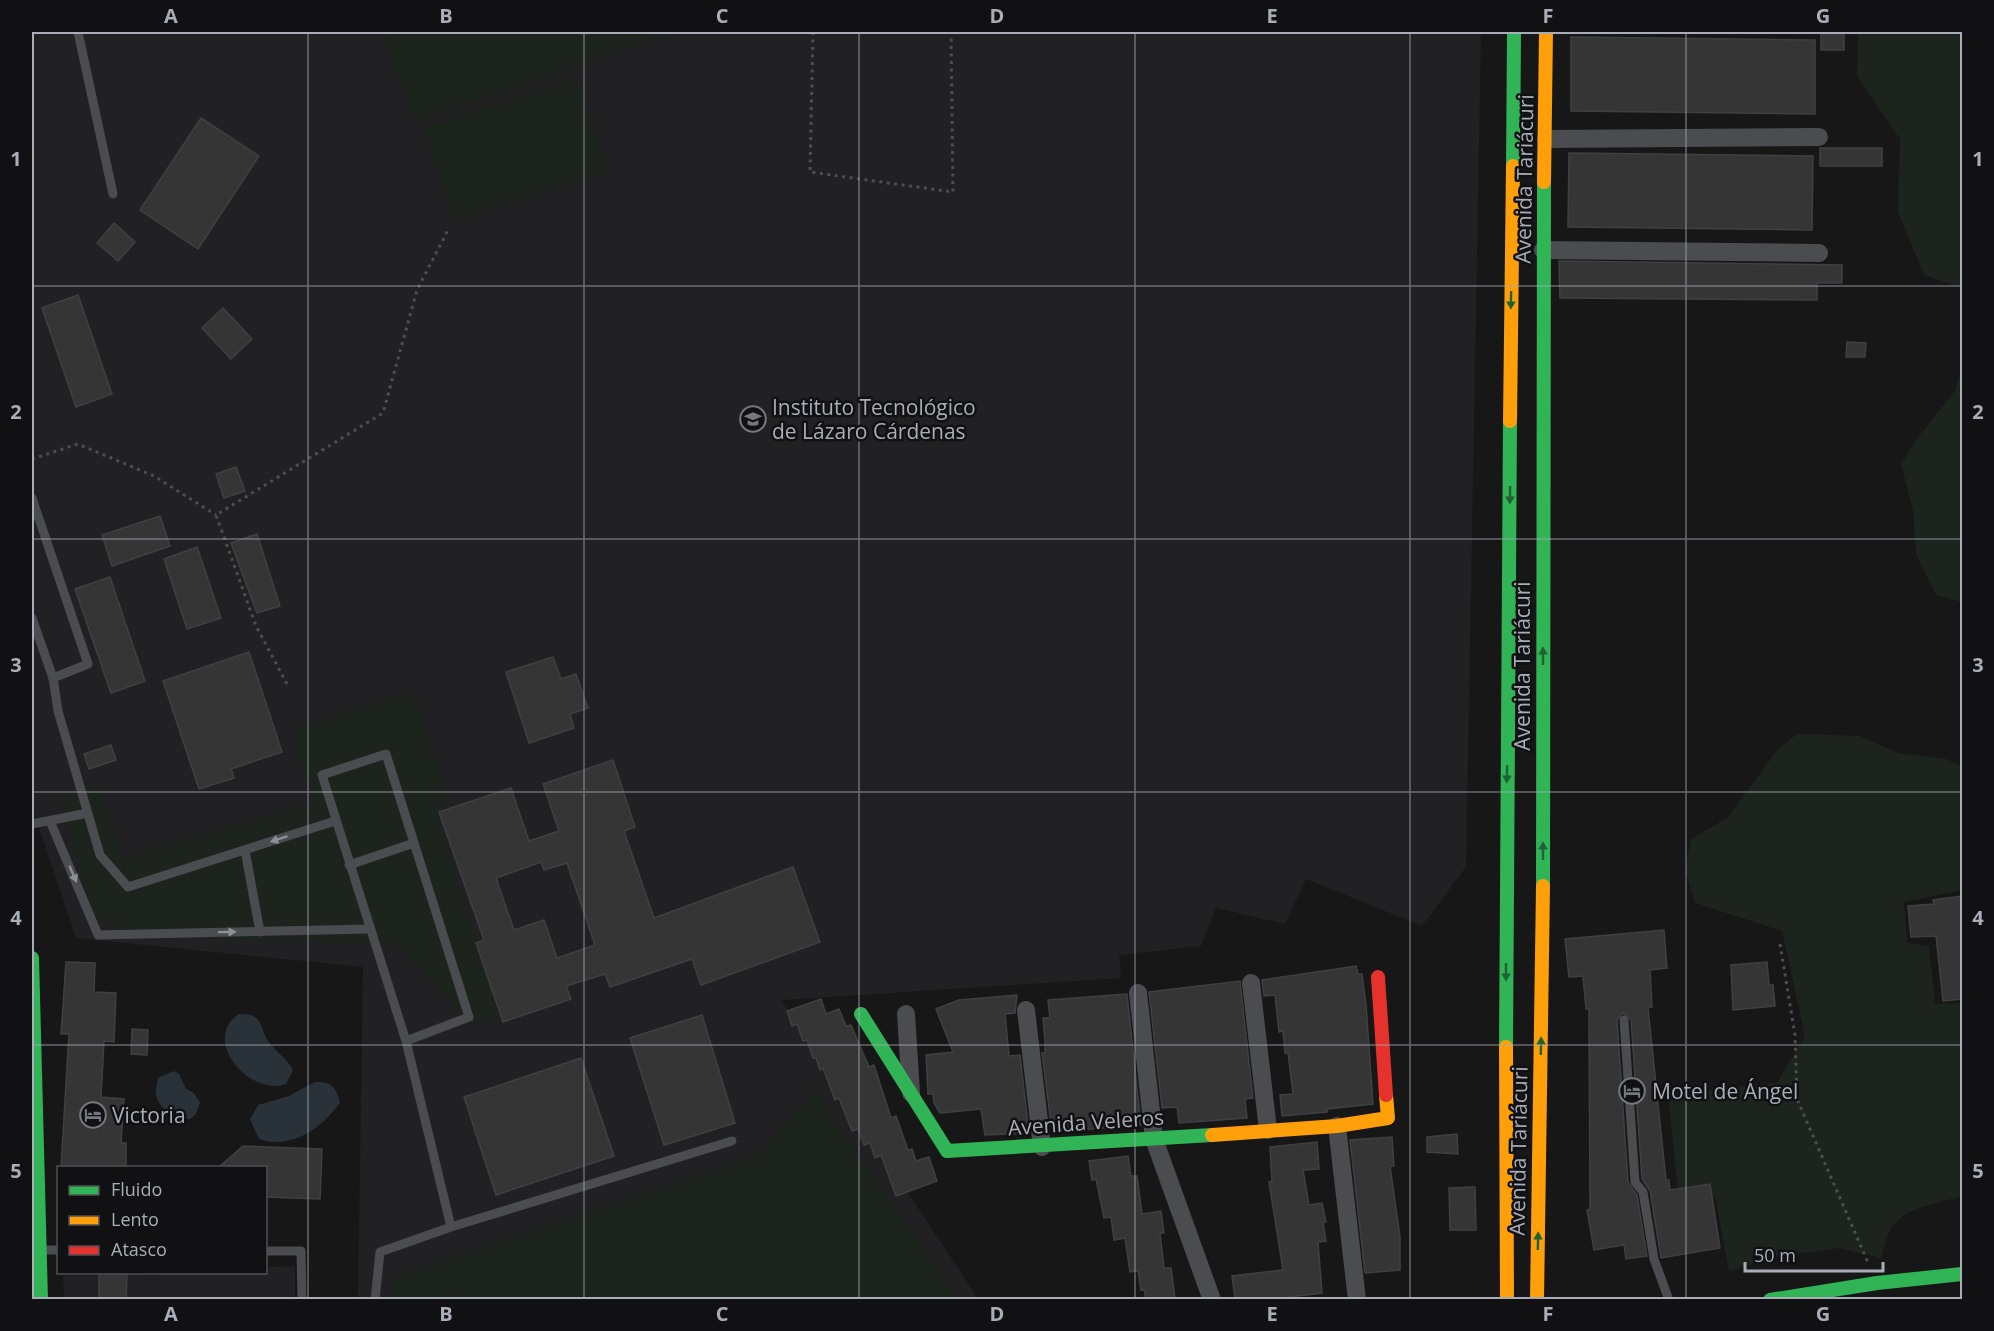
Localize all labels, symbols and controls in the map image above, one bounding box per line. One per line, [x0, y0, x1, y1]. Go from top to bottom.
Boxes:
text: A [164, 2, 178, 29]
text: B [439, 2, 453, 29]
text: C [716, 2, 729, 29]
text: D [990, 2, 1004, 29]
text: E [1266, 2, 1278, 29]
text: F [1543, 2, 1553, 29]
text: G [1816, 2, 1830, 29]
street label: Avenida Tariácuri [1509, 94, 1539, 264]
text: 1 [10, 145, 22, 172]
text: 1 [1972, 145, 1984, 172]
one-way arrow [1507, 290, 1516, 309]
place label: Instituto Tecnológico de Lázaro Cárdenas [772, 393, 976, 445]
text: 2 [10, 398, 22, 425]
text: 2 [1972, 398, 1984, 425]
school or university icon: Instituto Tecnológico de Lázaro Cárdenas [738, 404, 768, 434]
one-way arrow [1505, 485, 1515, 504]
street label: Avenida Tariácuri [1508, 581, 1536, 751]
one-way arrow [1538, 647, 1548, 666]
text: 3 [10, 651, 22, 678]
text: 3 [1972, 651, 1984, 678]
one-way arrow [1502, 764, 1512, 783]
one-way arrow [270, 835, 288, 844]
one-way arrow [1538, 842, 1548, 861]
one-way arrow [68, 866, 78, 884]
text: 4 [10, 904, 22, 931]
text: 4 [1972, 904, 1984, 931]
one-way arrow [218, 928, 237, 937]
one-way arrow [1501, 962, 1511, 981]
one-way arrow [1536, 1037, 1546, 1056]
street label: Avenida Tariácuri [1503, 1066, 1533, 1236]
hotel icon: Motel de Ángel [1617, 1076, 1647, 1106]
place label: Motel de Ángel [1652, 1077, 1798, 1105]
hotel icon: Victoria [78, 1100, 108, 1130]
place label: Victoria [112, 1101, 186, 1129]
street label: Avenida Veleros [1007, 1103, 1165, 1141]
text: 5 [10, 1157, 22, 1184]
text: 5 [1972, 1157, 1984, 1184]
legend [57, 1166, 267, 1274]
text: Fluido [111, 1177, 162, 1201]
text: Lento [111, 1207, 159, 1231]
one-way arrow [1533, 1232, 1543, 1251]
scale bar [1745, 1235, 1883, 1273]
text: Atasco [111, 1237, 167, 1261]
text: 50 m [1754, 1243, 1796, 1267]
text: A [164, 1300, 178, 1327]
text: B [439, 1300, 453, 1327]
text: C [716, 1300, 729, 1327]
text: D [990, 1300, 1004, 1327]
text: E [1266, 1300, 1278, 1327]
text: F [1543, 1300, 1553, 1327]
text: G [1816, 1300, 1830, 1327]

